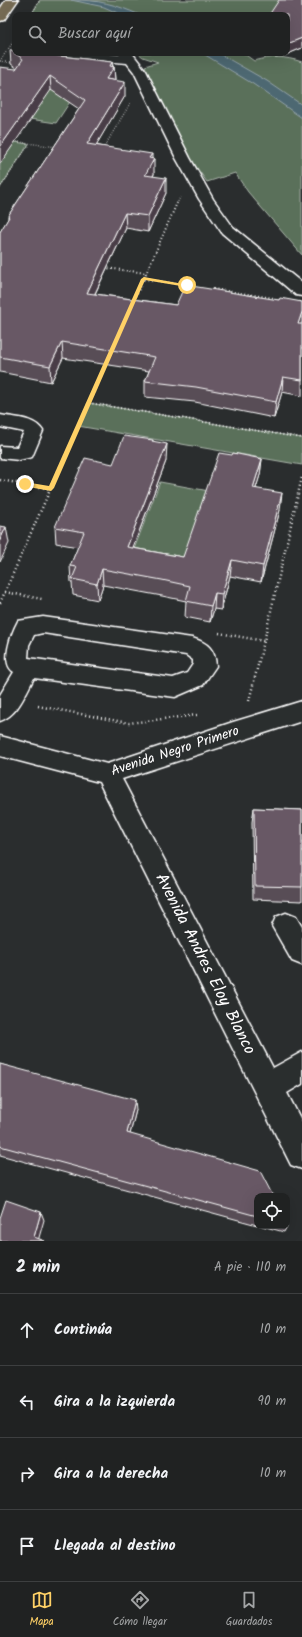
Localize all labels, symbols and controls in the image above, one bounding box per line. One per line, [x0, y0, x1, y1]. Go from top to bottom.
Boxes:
search box [12, 12, 290, 56]
text: Buscar aquí [58, 22, 131, 46]
icon: search [26, 23, 48, 45]
route start [178, 276, 196, 294]
route end [16, 475, 34, 493]
street label: Avenida Negro Primero [108, 720, 242, 782]
street label: Avenida Andres Eloy Blanco [147, 868, 263, 1060]
map controls [254, 1193, 290, 1229]
button: locate [254, 1193, 290, 1229]
text: 2 min [16, 1254, 60, 1281]
text: A pie · 110 m [214, 1257, 286, 1278]
text: Continúa [54, 1318, 112, 1342]
icon: ahead [16, 1319, 38, 1341]
text: 10 m [260, 1319, 286, 1340]
text: Gira a la izquierda [54, 1390, 175, 1414]
icon: left [16, 1391, 38, 1413]
text: 90 m [258, 1391, 286, 1412]
text: Gira a la derecha [54, 1462, 168, 1486]
icon: right [16, 1463, 38, 1485]
text: 10 m [260, 1463, 286, 1484]
text: Llegada al destino [54, 1534, 176, 1558]
icon: arrive [16, 1535, 38, 1557]
tab: Mapa [30, 1589, 54, 1631]
tab: Cómo llegar [113, 1589, 167, 1631]
tab: Guardados [226, 1589, 272, 1631]

